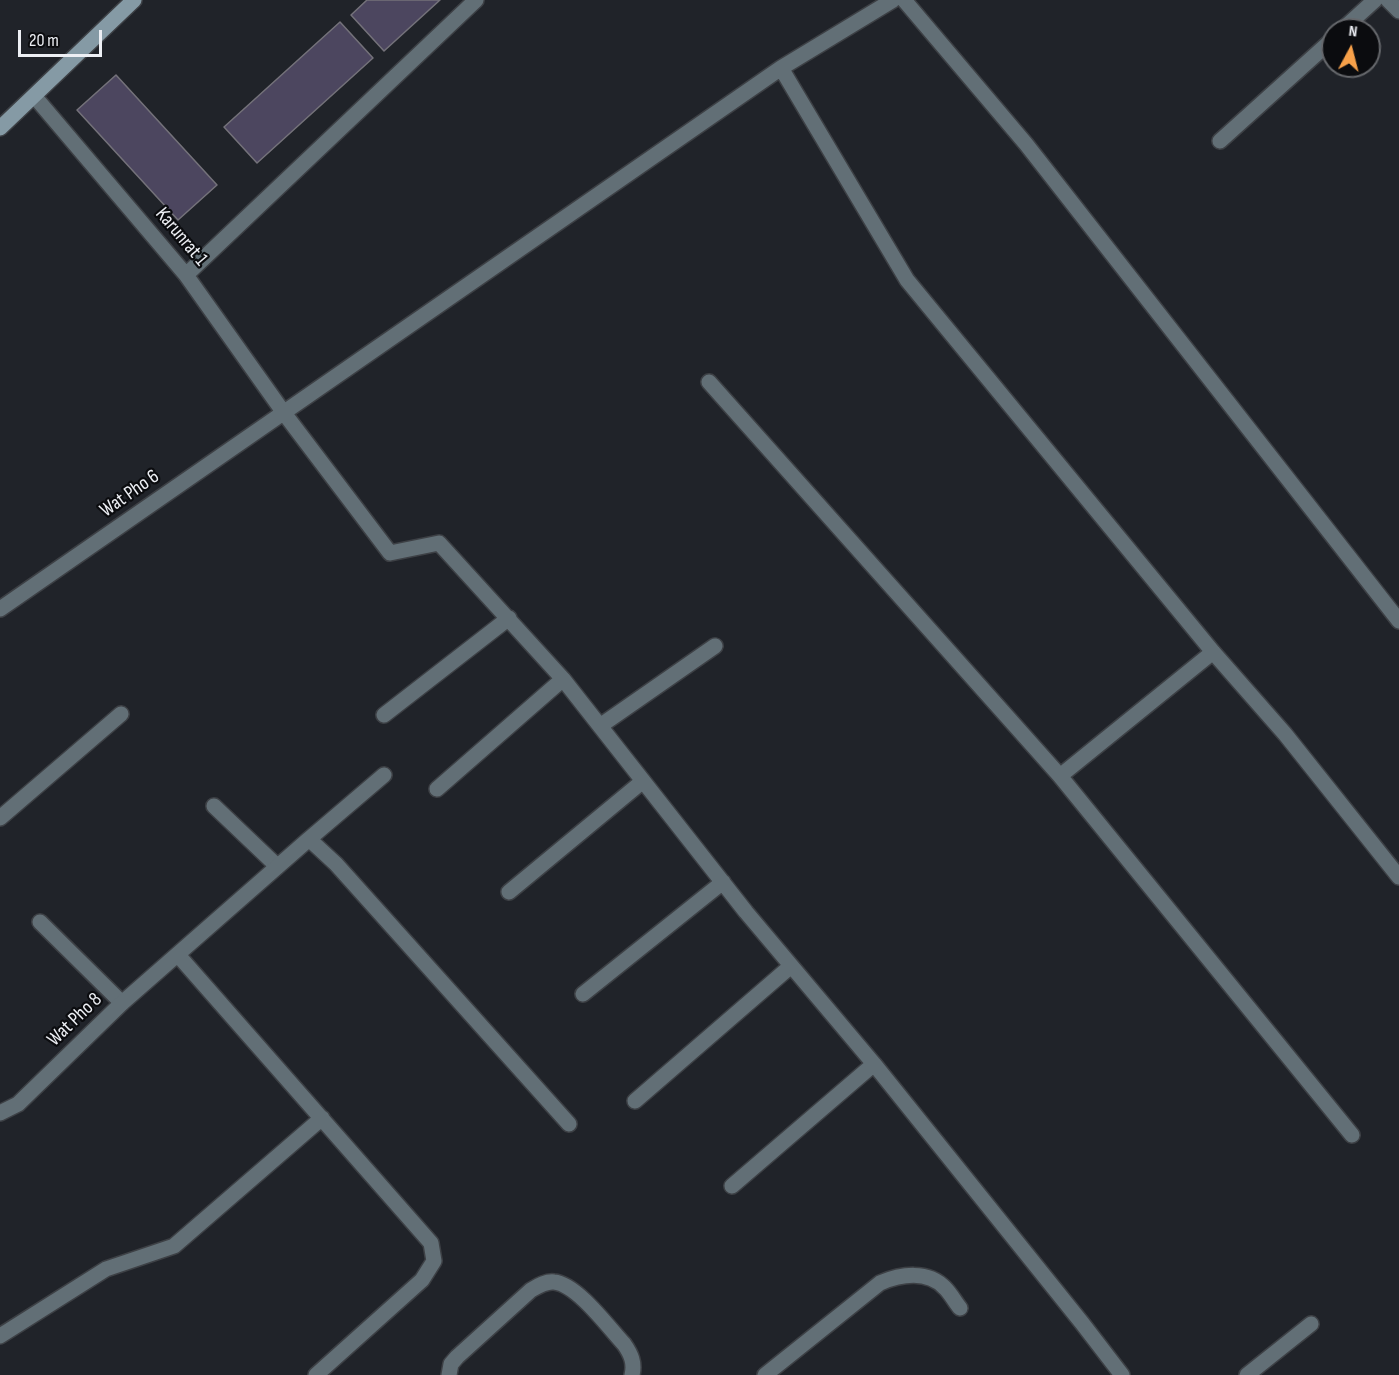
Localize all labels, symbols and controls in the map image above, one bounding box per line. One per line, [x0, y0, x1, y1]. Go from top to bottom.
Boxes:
scale bar [21, 18, 105, 56]
north arrow [1321, 18, 1381, 78]
text: N [1348, 22, 1358, 42]
text: 20 m [29, 30, 59, 51]
street label: Karunrat 1 [150, 203, 212, 271]
street label: Wat Pho 6 [96, 465, 164, 523]
street label: Wat Pho 8 [43, 988, 107, 1052]

